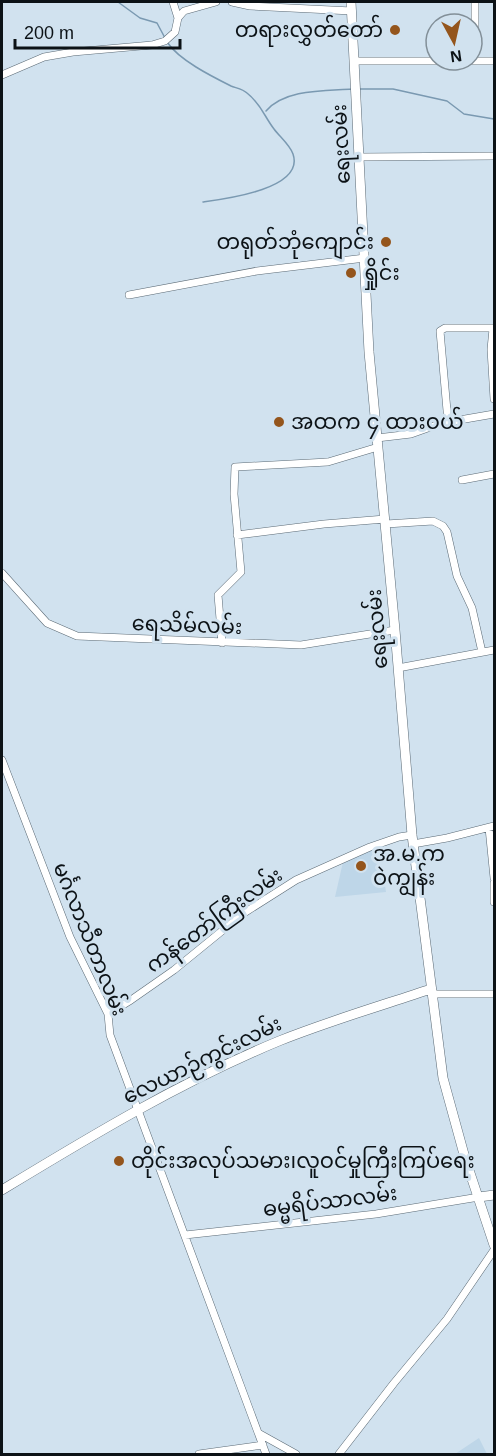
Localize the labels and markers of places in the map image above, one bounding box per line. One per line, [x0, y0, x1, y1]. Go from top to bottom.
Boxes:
place label: တရားလွှတ်တော် [235, 14, 383, 47]
marker: တရားလွှတ်တော် [388, 23, 402, 37]
place label: တရုတ်ဘုံကျောင်း [216, 226, 374, 260]
marker: တရုတ်ဘုံကျောင်း [379, 235, 393, 249]
place label: ရှိုင်း [363, 257, 400, 290]
marker: ရှိုင်း [344, 266, 358, 280]
place label: အထက ၄ ထားဝယ် [291, 406, 464, 439]
marker: အထက ၄ ထားဝယ် [272, 415, 286, 429]
place label: အ.မ.က ဝဲကျွန်း [373, 842, 445, 897]
marker: အ.မ.က ဝဲကျွန်း [354, 859, 368, 873]
place label: တိုင်းအလုပ်သမား၊လူဝင်မှုကြီးကြပ်ရေး [131, 1145, 475, 1178]
marker: တိုင်းအလုပ်သမား၊လူဝင်မှုကြီးကြပ်ရေး [112, 1154, 126, 1168]

